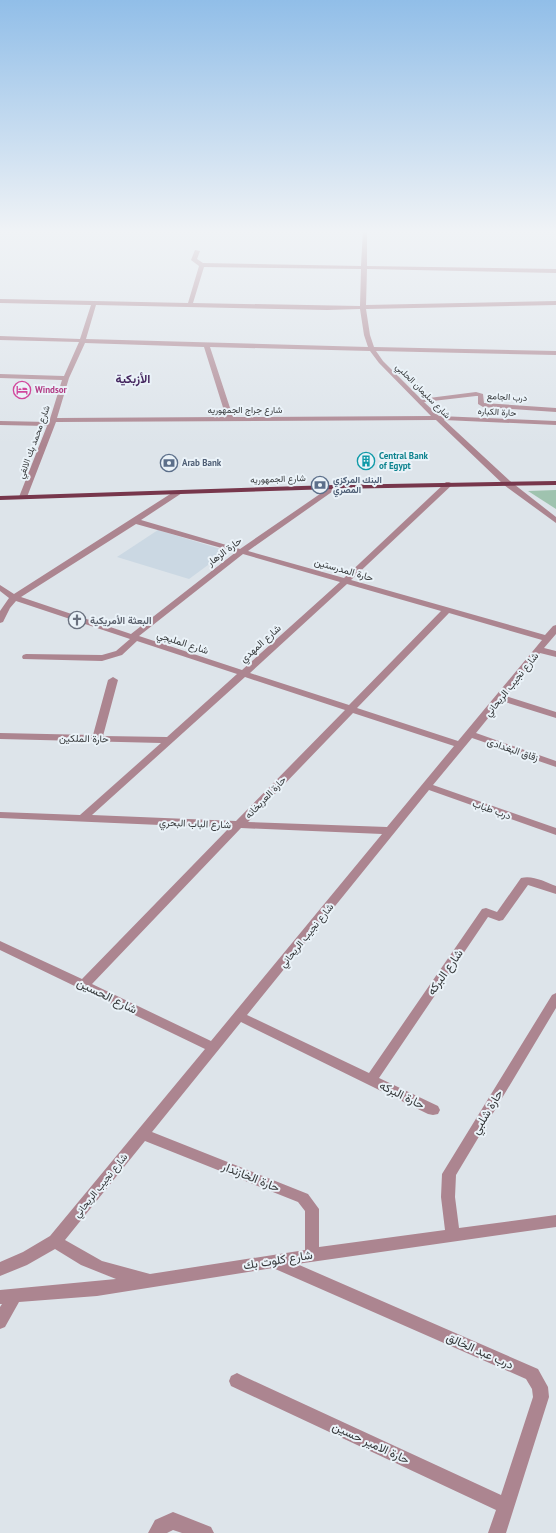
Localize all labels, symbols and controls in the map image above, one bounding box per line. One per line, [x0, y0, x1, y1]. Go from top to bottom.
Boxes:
street label: شارع سليمان الحلبي [392, 361, 453, 422]
district label: الأزبكية [116, 371, 150, 387]
hotel icon: Windsor [12, 380, 32, 400]
place label: Windsor [35, 384, 68, 395]
street label: درب الجامع [487, 390, 527, 404]
street label: شارع محمد بك الالفي [15, 404, 54, 481]
street label: شارع جراج الجمهوريه [208, 404, 282, 416]
street label: حارة الكباره [477, 405, 517, 419]
place label: Central Bank of Egypt [379, 450, 429, 471]
building icon: Central Bank of Egypt [356, 451, 376, 471]
bank icon: Arab Bank [159, 453, 179, 473]
place label: Arab Bank [182, 457, 222, 468]
street label: شارع الجمهوريه [250, 472, 306, 486]
place label: البنك المركزي المصري [333, 474, 382, 498]
bank icon: البنك المركزي المصري [310, 475, 330, 495]
street label: حارة الزهار [203, 534, 245, 569]
street label: حارة المدرستين [313, 555, 375, 584]
church icon: البعثة الأمريكية [67, 610, 87, 630]
place label: البعثة الأمريكية [90, 614, 152, 627]
street label: شارع المهدي [237, 621, 285, 667]
street label: شارع المليجي [155, 628, 211, 659]
street label: شارع نجيب الريحاني [481, 649, 543, 720]
street label: حارة الملكين [59, 732, 109, 745]
street label: زقاق البغدادى [485, 735, 540, 764]
street label: حارة العربخانه [242, 773, 289, 821]
street label: درب طباب [471, 796, 513, 823]
street label: شارع الباب البحري [159, 816, 231, 833]
street label: شارع نجيب الريحاني [276, 900, 338, 971]
street label: شارع البركه [423, 946, 468, 999]
street label: شارع الحسين [74, 974, 140, 1018]
street label: حارة البركه [377, 1077, 427, 1113]
street label: حارة شلبي [467, 1087, 508, 1138]
street label: شارع نجيب الريحاني [70, 1150, 132, 1221]
street label: حارة الخازندار [219, 1158, 282, 1196]
street label: شارع كلوت بك [242, 1247, 314, 1274]
street label: درب عبد الخالق [444, 1329, 516, 1373]
street label: حارة الامير حسين [330, 1418, 412, 1468]

